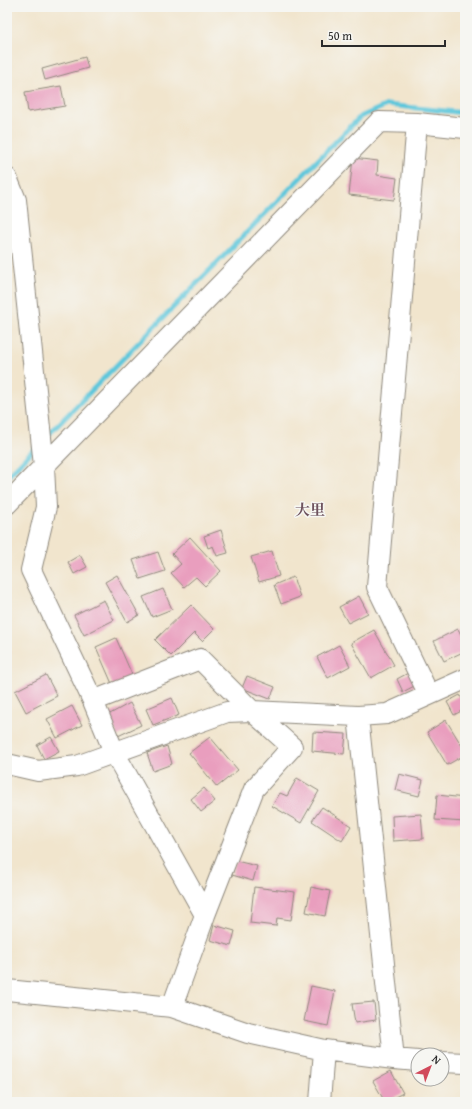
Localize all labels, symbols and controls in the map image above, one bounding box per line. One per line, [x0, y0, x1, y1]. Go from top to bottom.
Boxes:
scale bar [322, 22, 445, 48]
text: 50 m [328, 27, 352, 44]
district label: 大里 [295, 499, 325, 520]
north arrow [410, 1047, 450, 1087]
text: N [429, 1051, 445, 1068]

